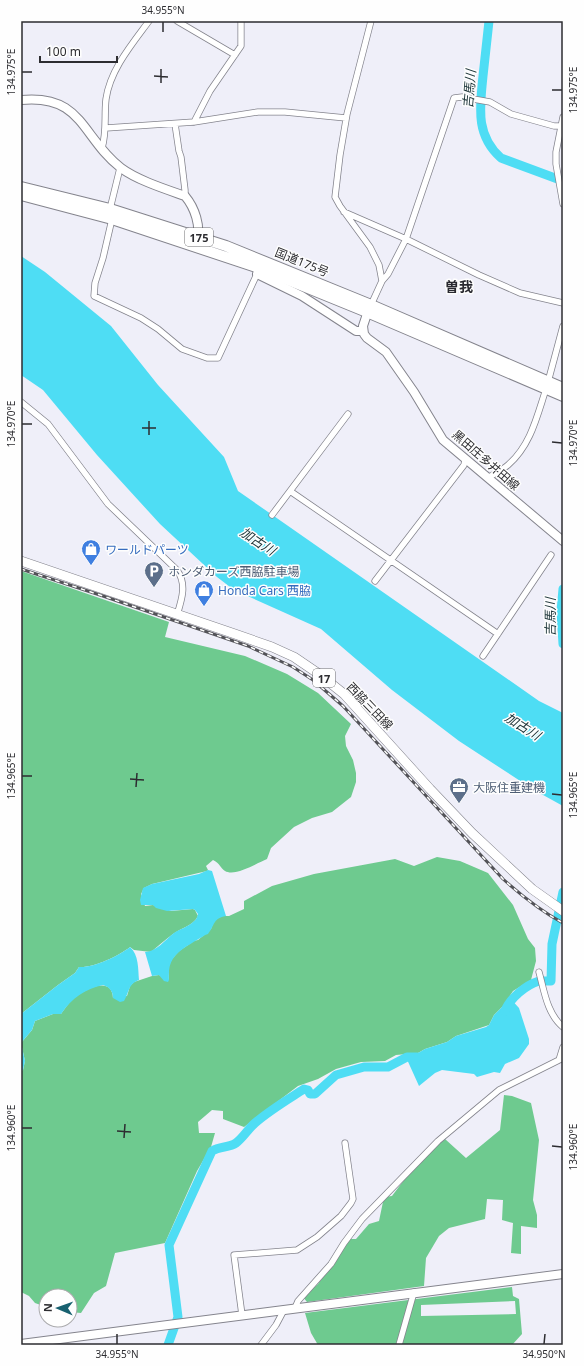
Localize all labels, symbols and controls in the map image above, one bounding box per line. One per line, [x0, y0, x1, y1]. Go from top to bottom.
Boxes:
text: 34.955°N [141, 3, 185, 17]
scale bar [40, 38, 117, 64]
text: 100 m [46, 43, 81, 60]
text: 134.975°E [4, 49, 18, 95]
water label: 吉馬川 [458, 67, 480, 109]
text: 134.975°E [566, 67, 580, 113]
road number: 175 [185, 228, 213, 246]
street label: 国道175号 [273, 244, 331, 280]
district label: 曽我 [445, 277, 473, 296]
text: 134.970°E [4, 401, 18, 447]
text: 134.970°E [566, 420, 580, 466]
street label: 黒田庄多井田線 [449, 426, 523, 494]
water label: 加古川 [237, 523, 281, 560]
shop icon: ワールドパーツ [80, 538, 102, 566]
place label: ワールドパーツ [105, 541, 189, 558]
parking icon: ホンダカーズ西脇駐車場 [143, 560, 165, 588]
place label: ホンダカーズ西脇駐車場 [168, 563, 299, 580]
shop icon: Honda Cars 西脇 [193, 579, 215, 607]
place label: Honda Cars 西脇 [218, 582, 311, 599]
water label: 吉馬川 [541, 596, 559, 637]
road number: 17 [313, 669, 335, 687]
street label: 西脇三田線 [343, 679, 397, 733]
water label: 加古川 [502, 708, 546, 745]
text: 134.965°E [4, 753, 18, 799]
text: 134.965°E [566, 772, 580, 818]
office icon: 大阪住重建機 [448, 776, 470, 804]
place label: 大阪住重建機 [473, 779, 545, 796]
text: 134.960°E [4, 1105, 18, 1151]
text: 134.960°E [566, 1124, 580, 1170]
north arrow [38, 1288, 78, 1328]
text: N [40, 1303, 55, 1312]
text: 34.955°N [95, 1347, 139, 1361]
text: 34.950°N [522, 1347, 566, 1361]

